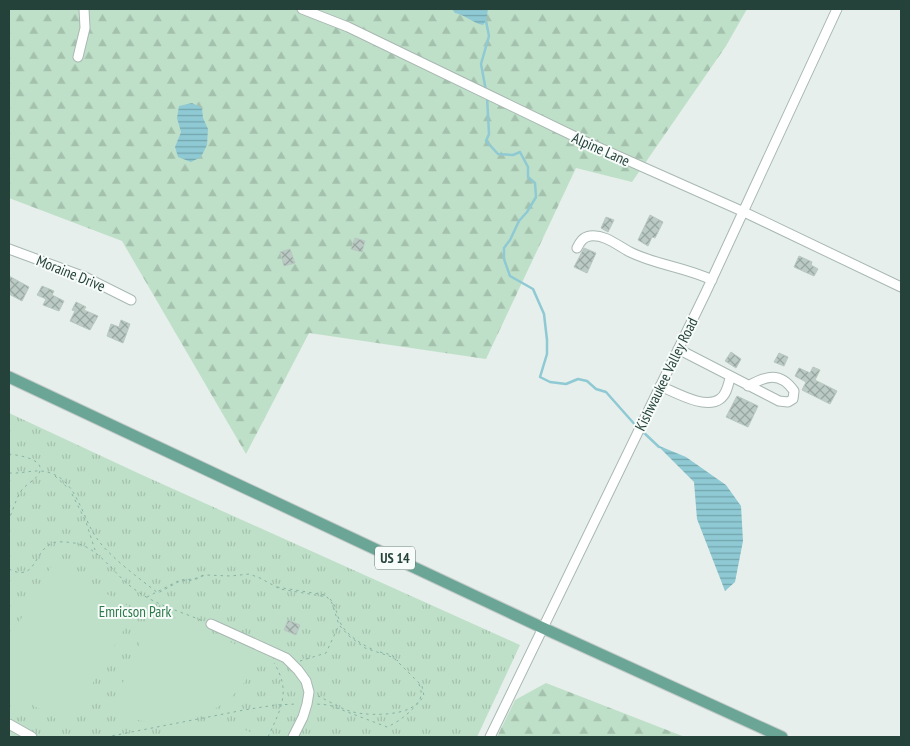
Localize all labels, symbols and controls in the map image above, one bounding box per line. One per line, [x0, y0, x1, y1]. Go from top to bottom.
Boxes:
street label: Alpine Lane [569, 128, 633, 170]
street label: Moraine Drive [34, 251, 108, 295]
street label: Kishwaukee Valley Road [630, 314, 702, 434]
road number: US 14 [375, 546, 415, 570]
park label: Emricson Park [99, 602, 171, 621]

